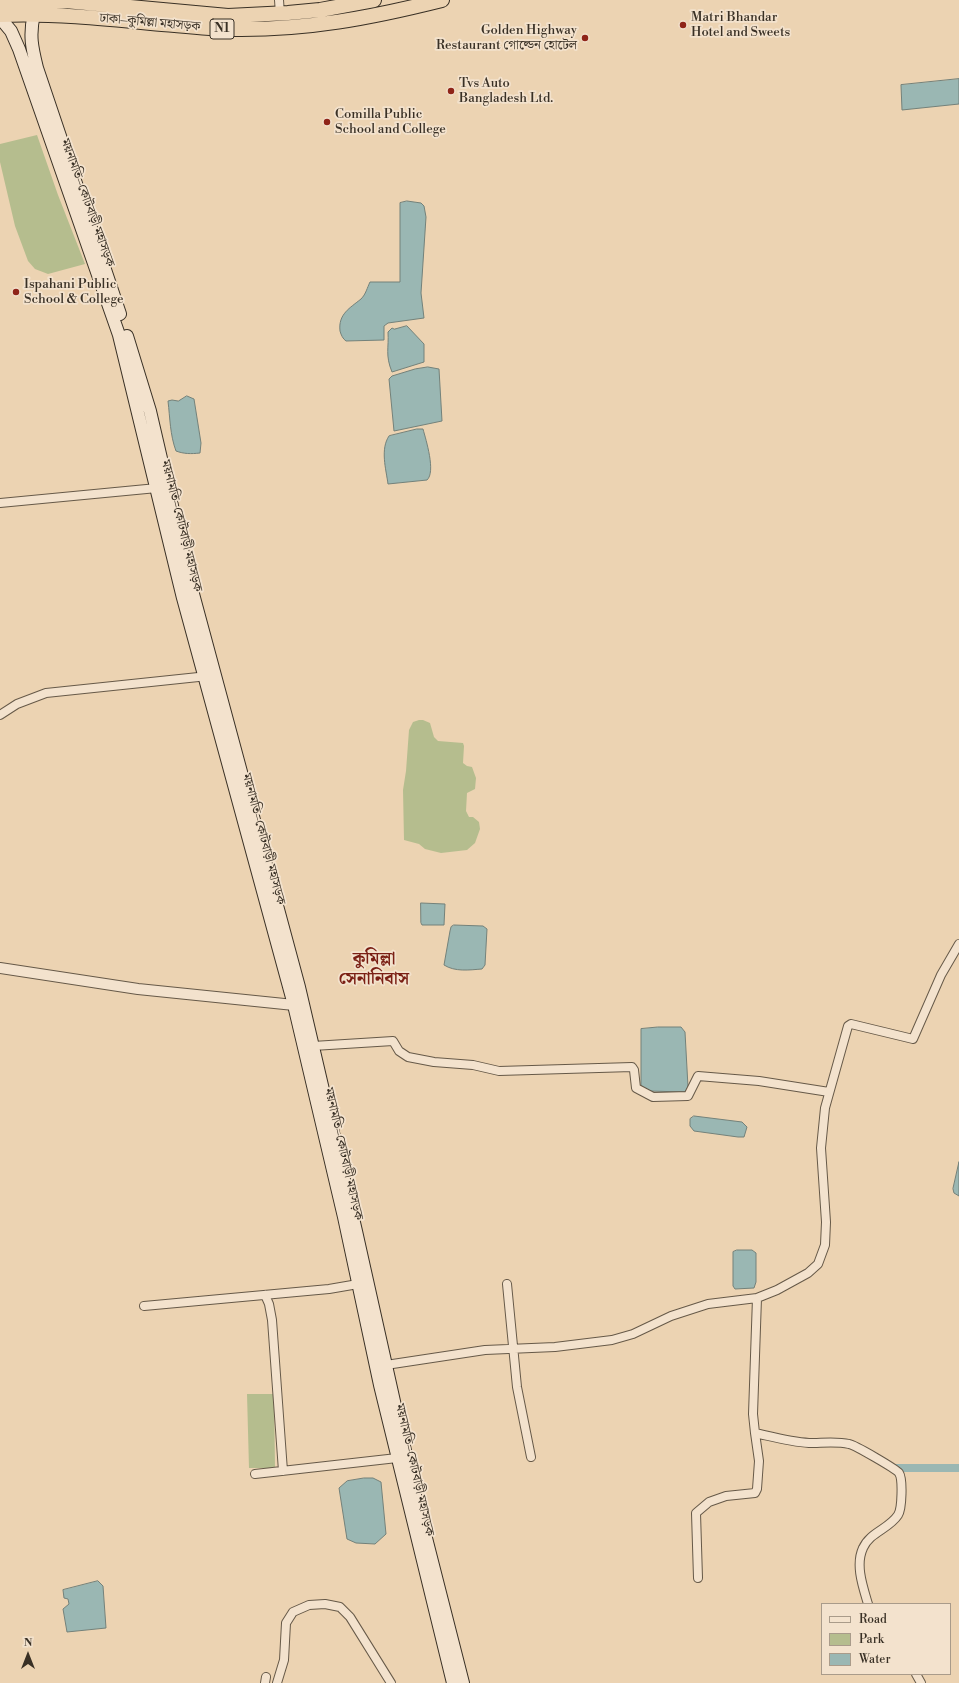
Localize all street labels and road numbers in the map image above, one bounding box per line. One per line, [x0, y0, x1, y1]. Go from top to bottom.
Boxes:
street label: ঢাকা–কুমিল্লা মহাসড়ক [99, 11, 201, 35]
road number: N1 [210, 19, 234, 39]
street label: ময়নামতি–কোটবাড়ী মহাসড়ক [57, 137, 117, 269]
street label: ময়নামতি–কোটবাড়ী মহাসড়ক [157, 458, 205, 594]
street label: ময়নামতি–কোটবাড়ী মহাসড়ক [238, 772, 288, 906]
street label: ময়নামতি–কোটবাড়ী মহাসড়ক [320, 1086, 366, 1222]
street label: ময়নামতি–কোটবাড়ী মহাসড়ক [391, 1402, 437, 1538]

